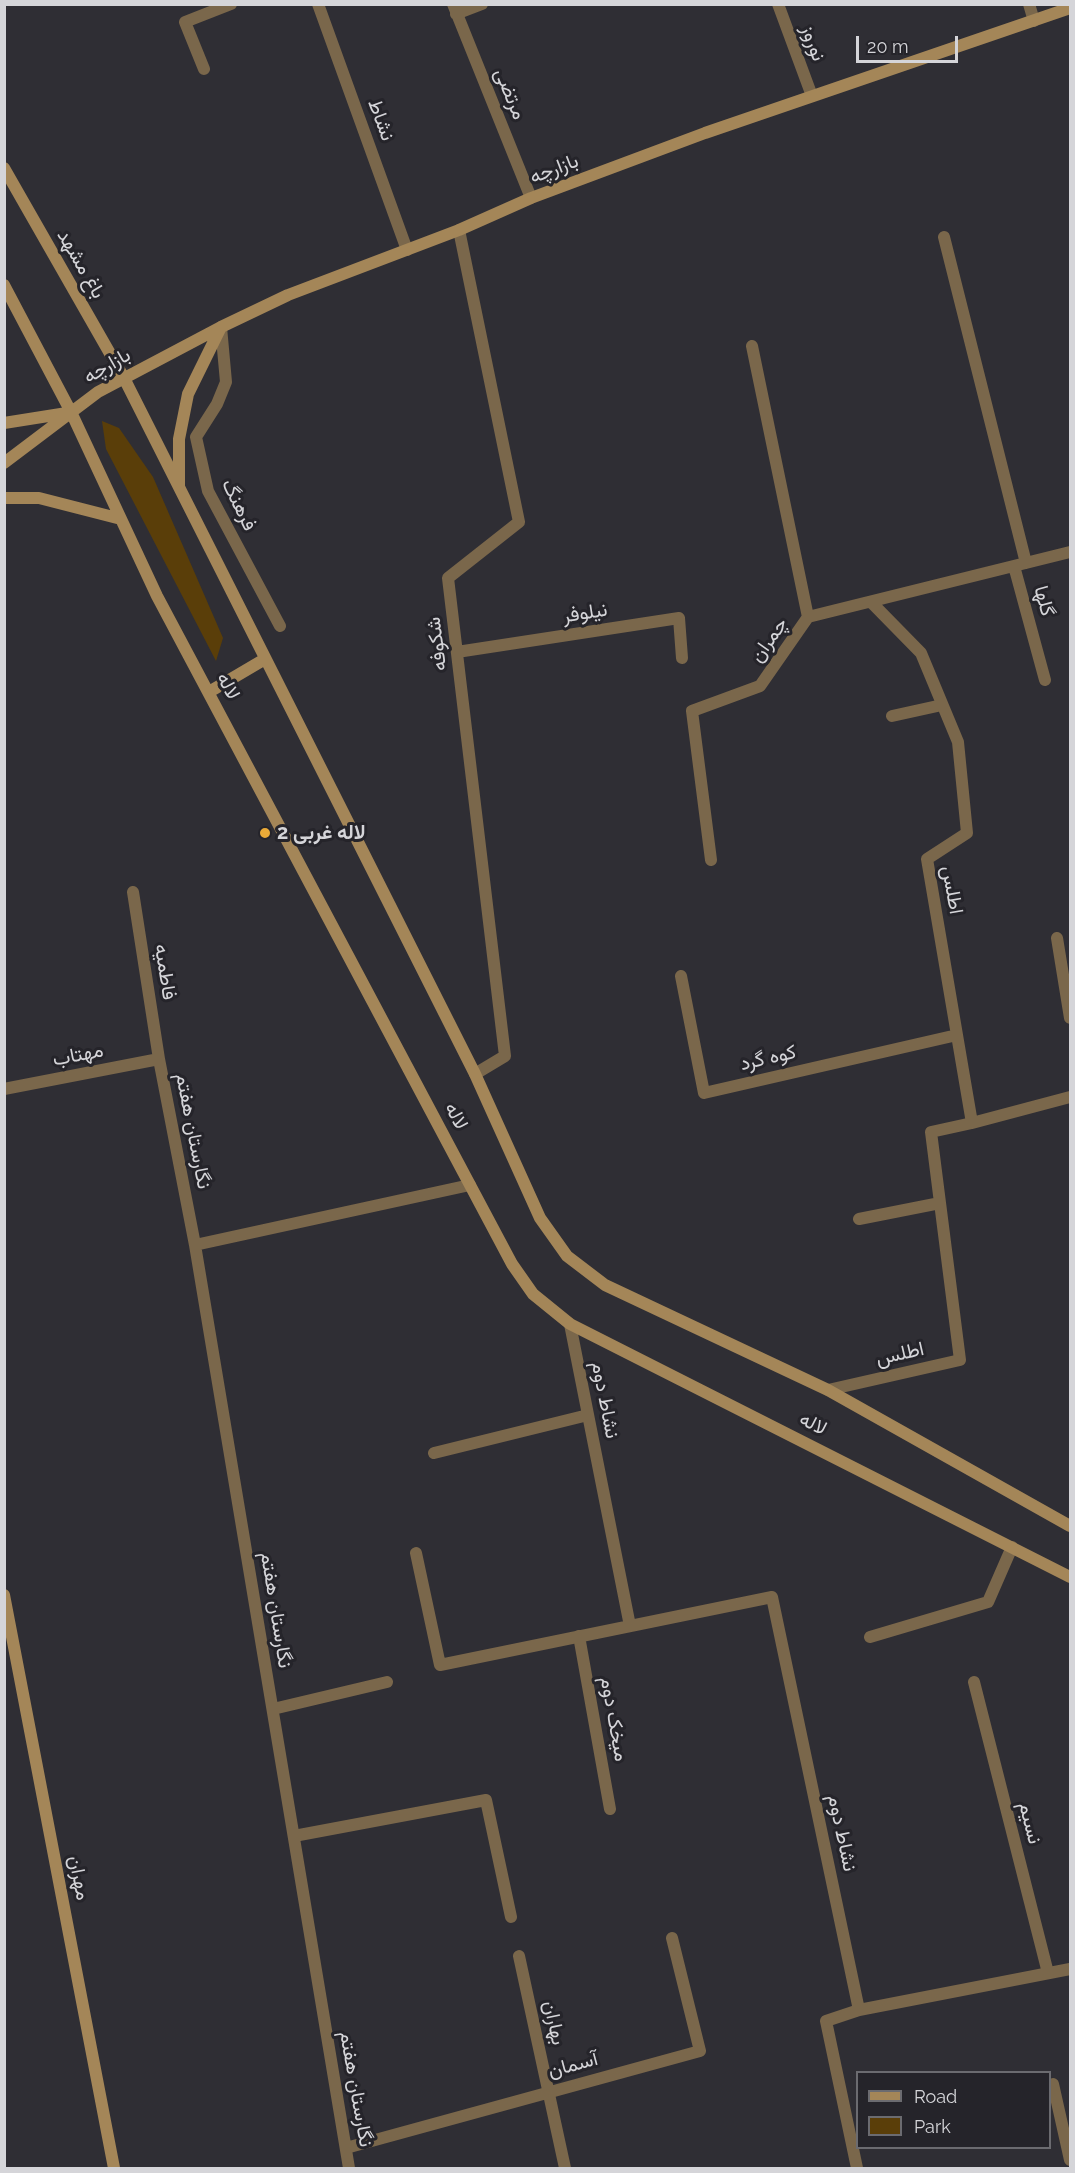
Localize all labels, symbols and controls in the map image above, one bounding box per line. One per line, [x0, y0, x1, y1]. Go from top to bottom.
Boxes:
street label: نوروز [795, 22, 831, 64]
scale bar [859, 24, 961, 62]
text: 20 m [867, 36, 909, 57]
street label: مرتضی [489, 65, 531, 123]
street label: نشاط [362, 96, 400, 144]
street label: بازارچه [526, 149, 582, 189]
street label: باغ مشهد [52, 225, 110, 303]
street label: بازارچه [79, 343, 135, 389]
street label: فرهنگ [216, 475, 262, 535]
street label: گلها [1028, 583, 1060, 619]
street label: نیلوفر [561, 598, 609, 628]
street label: چمران [745, 613, 793, 667]
street label: شکوفه [422, 616, 452, 672]
street label: لاله [211, 668, 245, 704]
place label: لاله غربی 2 [277, 821, 366, 845]
marker: لاله غربی 2 [258, 826, 272, 840]
street label: اطلس [936, 864, 968, 916]
street label: فاطمیه [149, 942, 181, 1002]
street label: مهتاب [51, 1038, 105, 1072]
street label: کوه گرد [738, 1040, 798, 1076]
street label: نگارستان هفتم [170, 1071, 216, 1191]
street label: لاله [439, 1098, 473, 1134]
street label: اطلس [874, 1337, 926, 1371]
street label: نشاط دوم [586, 1359, 624, 1441]
street label: لاله [795, 1407, 831, 1441]
street label: نگارستان هفتم [255, 1550, 297, 1670]
street label: میخک دوم [595, 1675, 633, 1763]
street label: نشاط دوم [822, 1792, 862, 1874]
street label: نسیم [1013, 1799, 1047, 1847]
street label: مهران [63, 1854, 95, 1902]
street label: بهاران [538, 1999, 570, 2047]
street label: نگارستان هفتم [334, 2029, 378, 2149]
street label: آسمان [545, 2047, 601, 2083]
legend [856, 2071, 1051, 2149]
text: Road [914, 2086, 957, 2107]
text: Park [914, 2116, 951, 2137]

